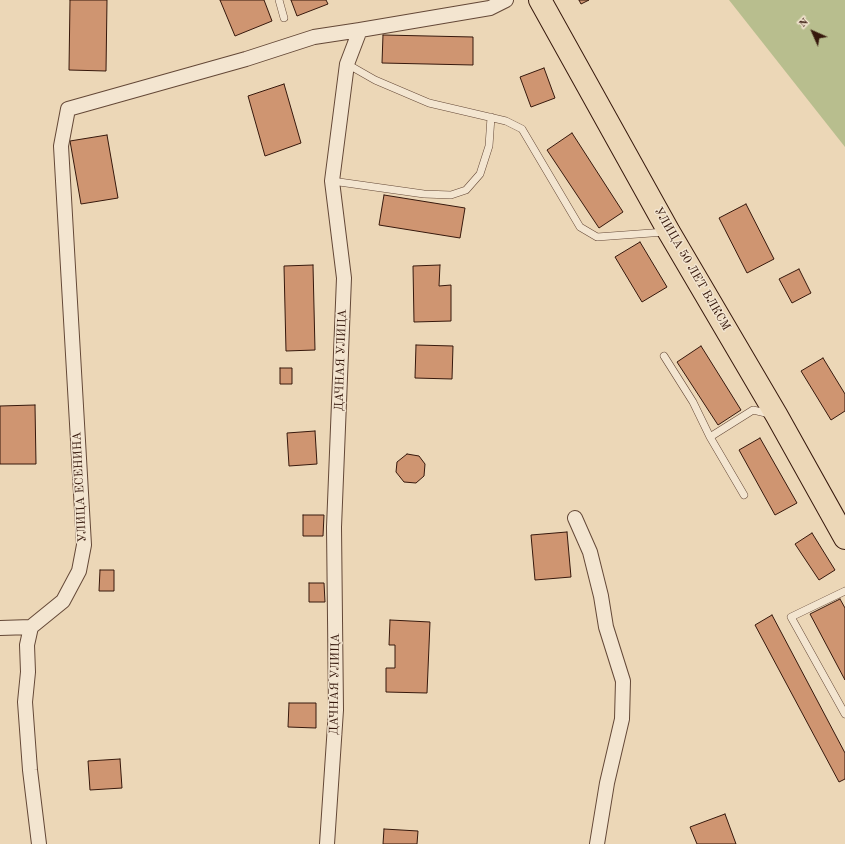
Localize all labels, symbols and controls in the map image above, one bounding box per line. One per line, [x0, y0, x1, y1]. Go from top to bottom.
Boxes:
north arrow [793, 12, 833, 52]
text: N [797, 16, 811, 30]
street label: УЛИЦА 50 ЛЕТ ВЛКСМ [651, 205, 733, 333]
street label: ДАЧНАЯ УЛИЦА [332, 309, 350, 411]
street label: УЛИЦА ЕСЕНИНА [70, 431, 90, 543]
street label: ДАЧНАЯ УЛИЦА [327, 633, 343, 735]

